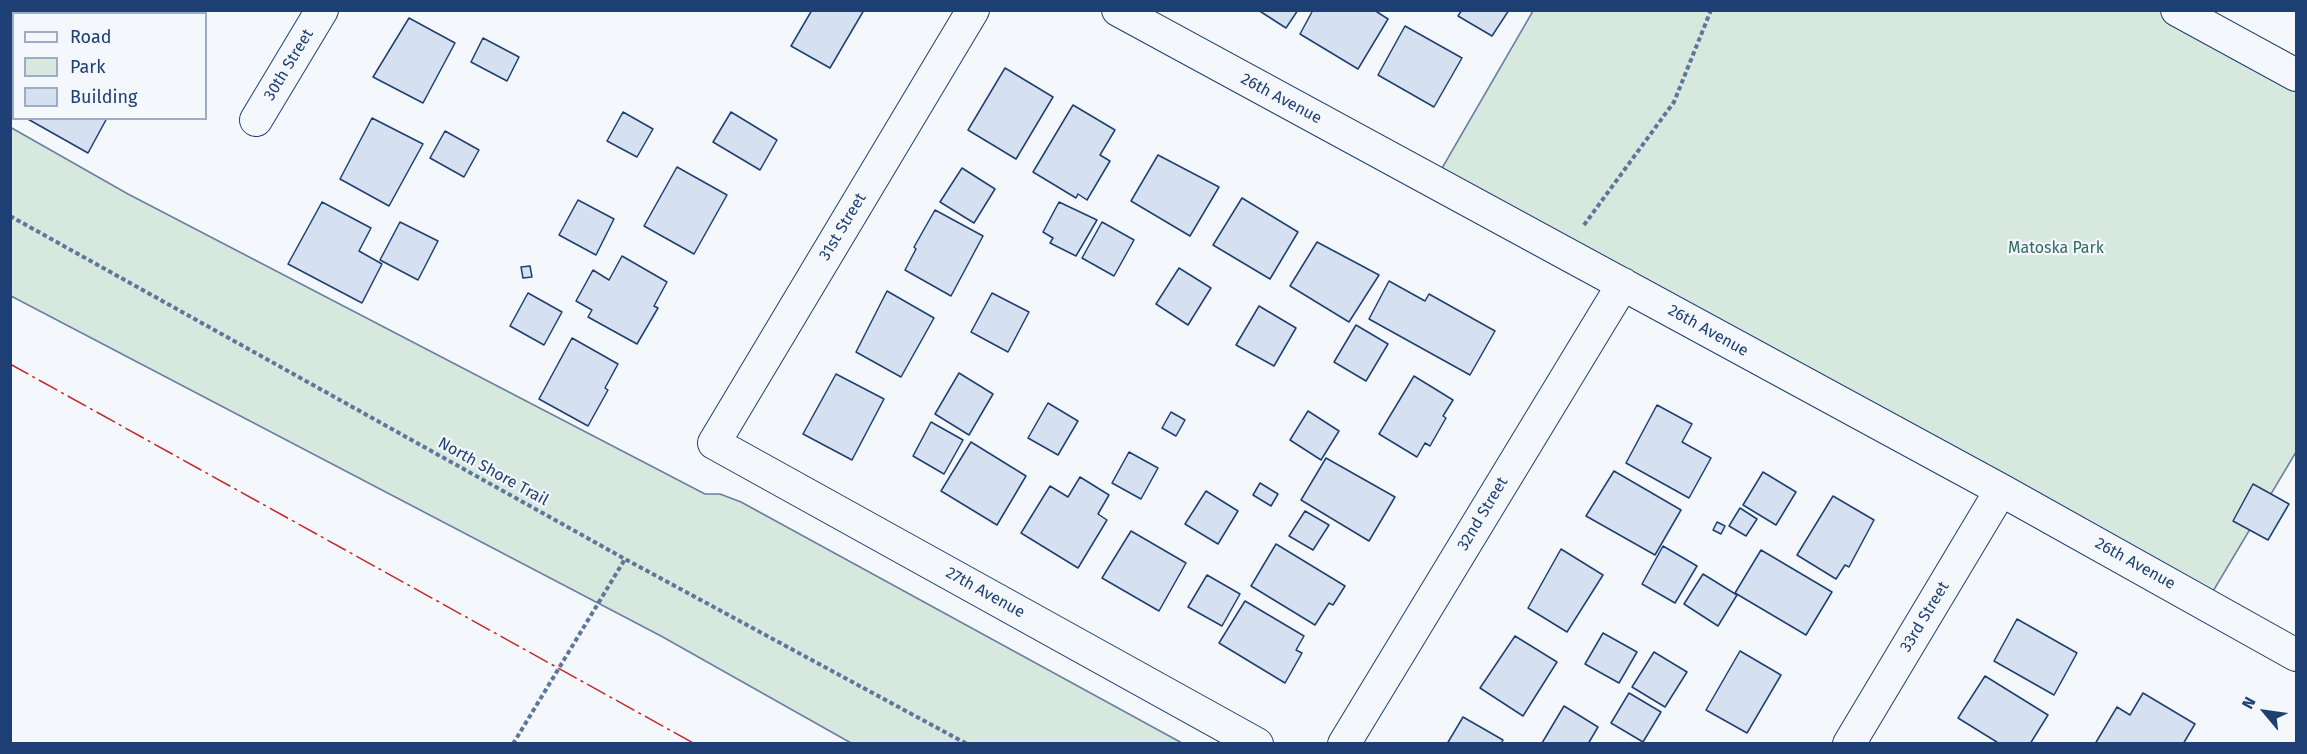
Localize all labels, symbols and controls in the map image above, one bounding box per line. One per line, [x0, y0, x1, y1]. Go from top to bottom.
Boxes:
legend [12, 12, 207, 120]
text: Road [70, 26, 112, 48]
street label: 30th Street [260, 26, 318, 104]
text: Park [70, 56, 105, 78]
street label: 26th Avenue [1237, 70, 1325, 128]
text: Building [70, 86, 137, 108]
street label: 31st Street [815, 190, 871, 264]
park label: Matoska Park [2008, 239, 2104, 259]
street label: 26th Avenue [1664, 301, 1752, 361]
street label: North Shore Trail [434, 434, 552, 510]
street label: 32nd Street [1454, 474, 1512, 554]
street label: 26th Avenue [2091, 534, 2179, 594]
street label: 27th Avenue [942, 563, 1028, 623]
street label: 33rd Street [1896, 578, 1954, 656]
north arrow [2235, 682, 2295, 742]
text: N [2238, 694, 2260, 712]

